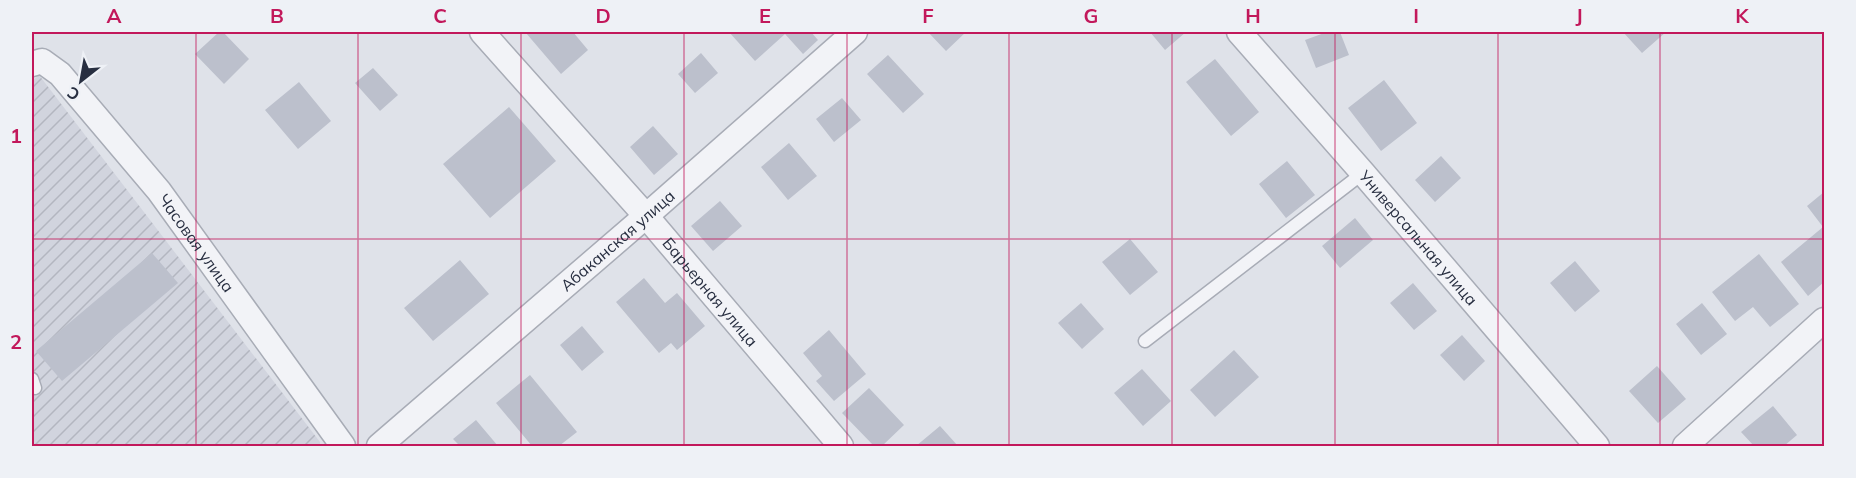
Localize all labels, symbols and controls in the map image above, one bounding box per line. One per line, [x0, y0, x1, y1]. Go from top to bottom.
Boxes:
text: A [107, 3, 122, 28]
text: B [270, 3, 284, 28]
text: C [433, 3, 447, 28]
text: D [595, 3, 611, 28]
text: E [759, 3, 771, 28]
text: F [922, 3, 934, 28]
text: G [1084, 3, 1098, 28]
text: H [1245, 3, 1261, 28]
text: I [1413, 3, 1419, 28]
text: J [1575, 3, 1583, 28]
text: K [1735, 3, 1749, 28]
north arrow [51, 51, 111, 111]
text: С [63, 82, 83, 105]
text: 1 [10, 123, 22, 148]
street label: Универсальная улица [1354, 165, 1482, 309]
street label: Абаканская улица [556, 185, 679, 295]
street label: Часовая улица [154, 190, 239, 296]
street label: Барьерная улица [658, 233, 762, 351]
text: 2 [10, 329, 22, 354]

